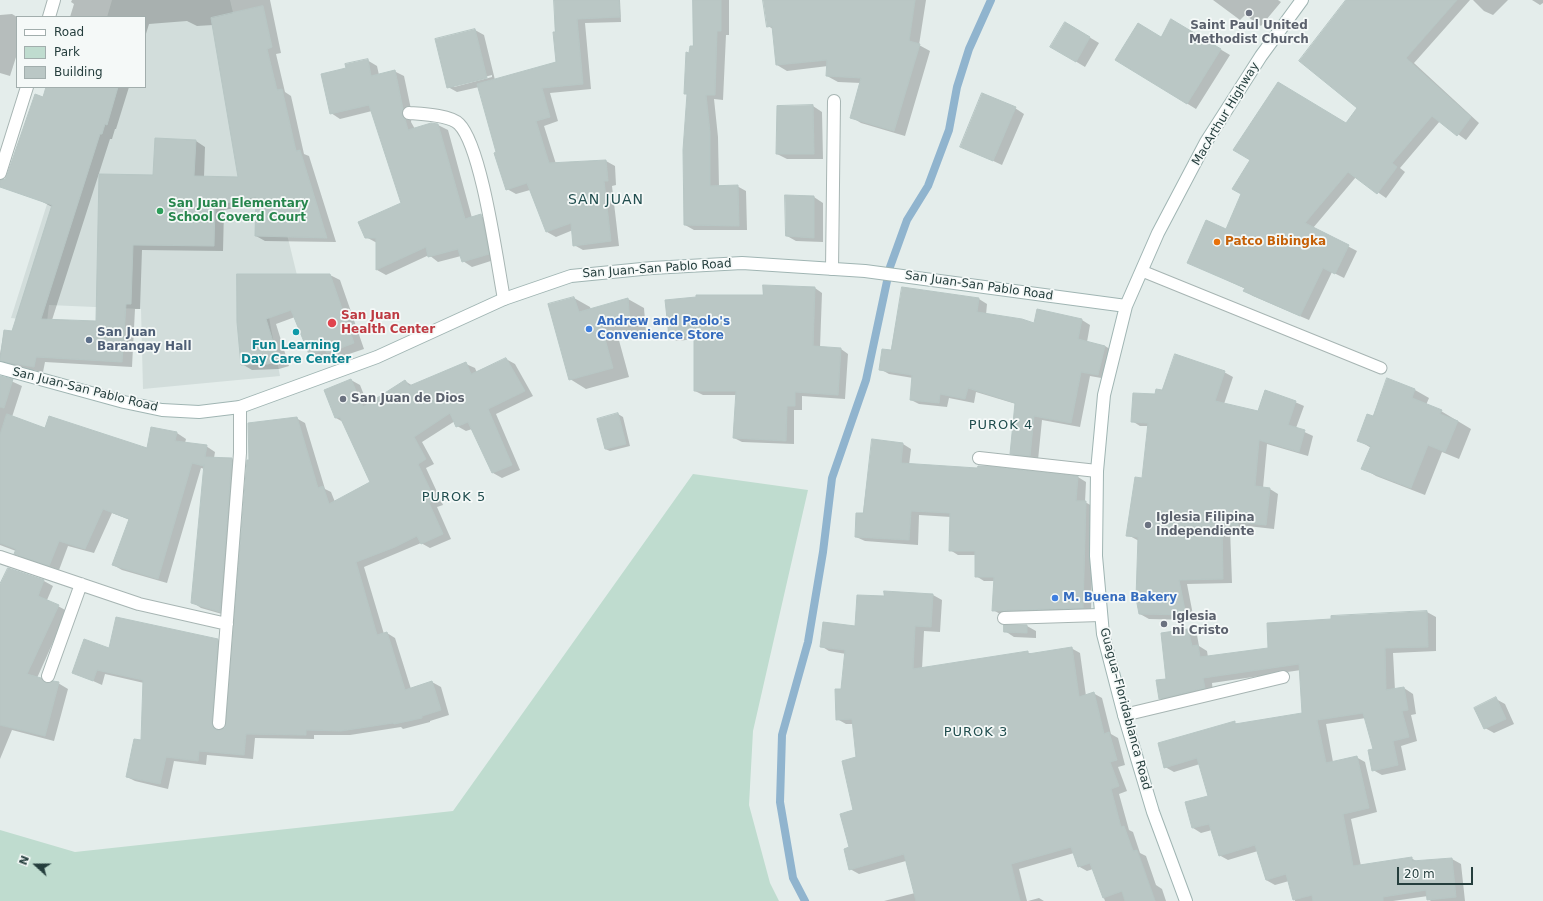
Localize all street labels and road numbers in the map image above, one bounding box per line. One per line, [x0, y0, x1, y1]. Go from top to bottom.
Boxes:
street label: MacArthur Highway [1189, 60, 1263, 168]
street label: San Juan-San Pablo Road [582, 257, 732, 281]
street label: San Juan-San Pablo Road [904, 268, 1054, 304]
street label: San Juan-San Pablo Road [11, 365, 159, 415]
street label: Guagua–Floridablanca Road [1096, 626, 1154, 792]

